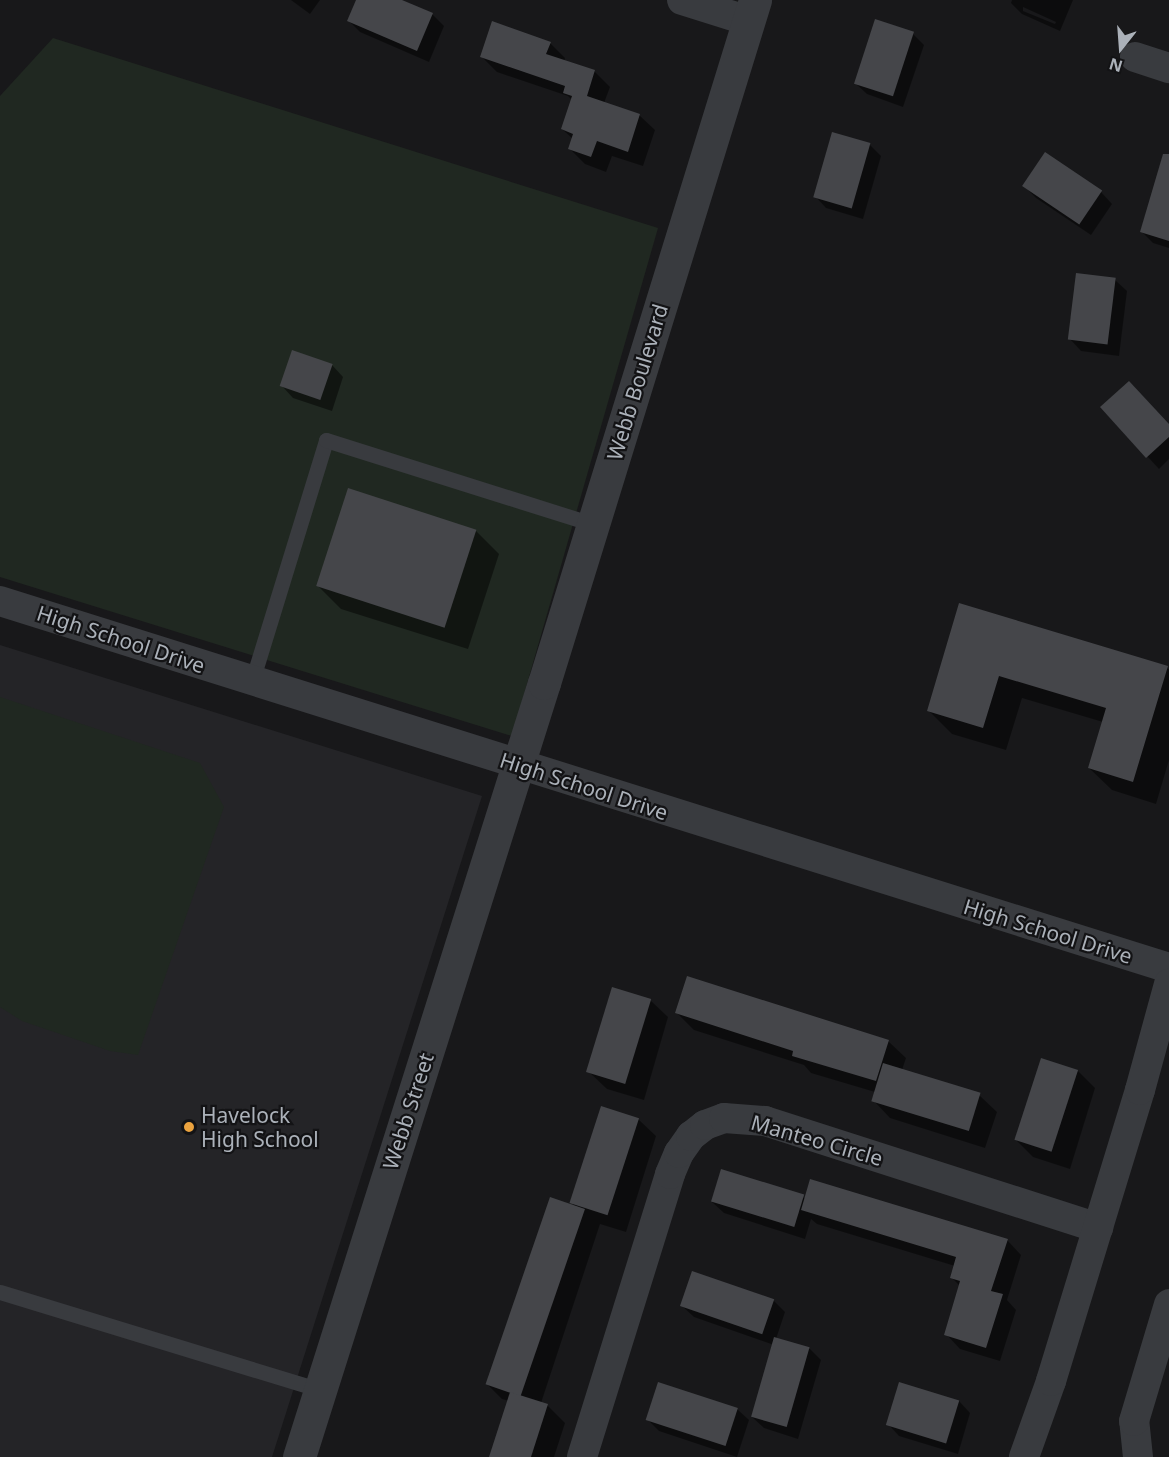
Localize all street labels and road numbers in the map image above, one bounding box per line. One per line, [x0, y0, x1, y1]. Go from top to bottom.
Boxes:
street label: Webb Boulevard [601, 301, 673, 463]
street label: High School Drive [34, 600, 208, 678]
street label: High School Drive [497, 747, 671, 825]
street label: High School Drive [961, 893, 1135, 969]
street label: Webb Street [377, 1050, 439, 1172]
street label: Manteo Circle [748, 1109, 886, 1171]

